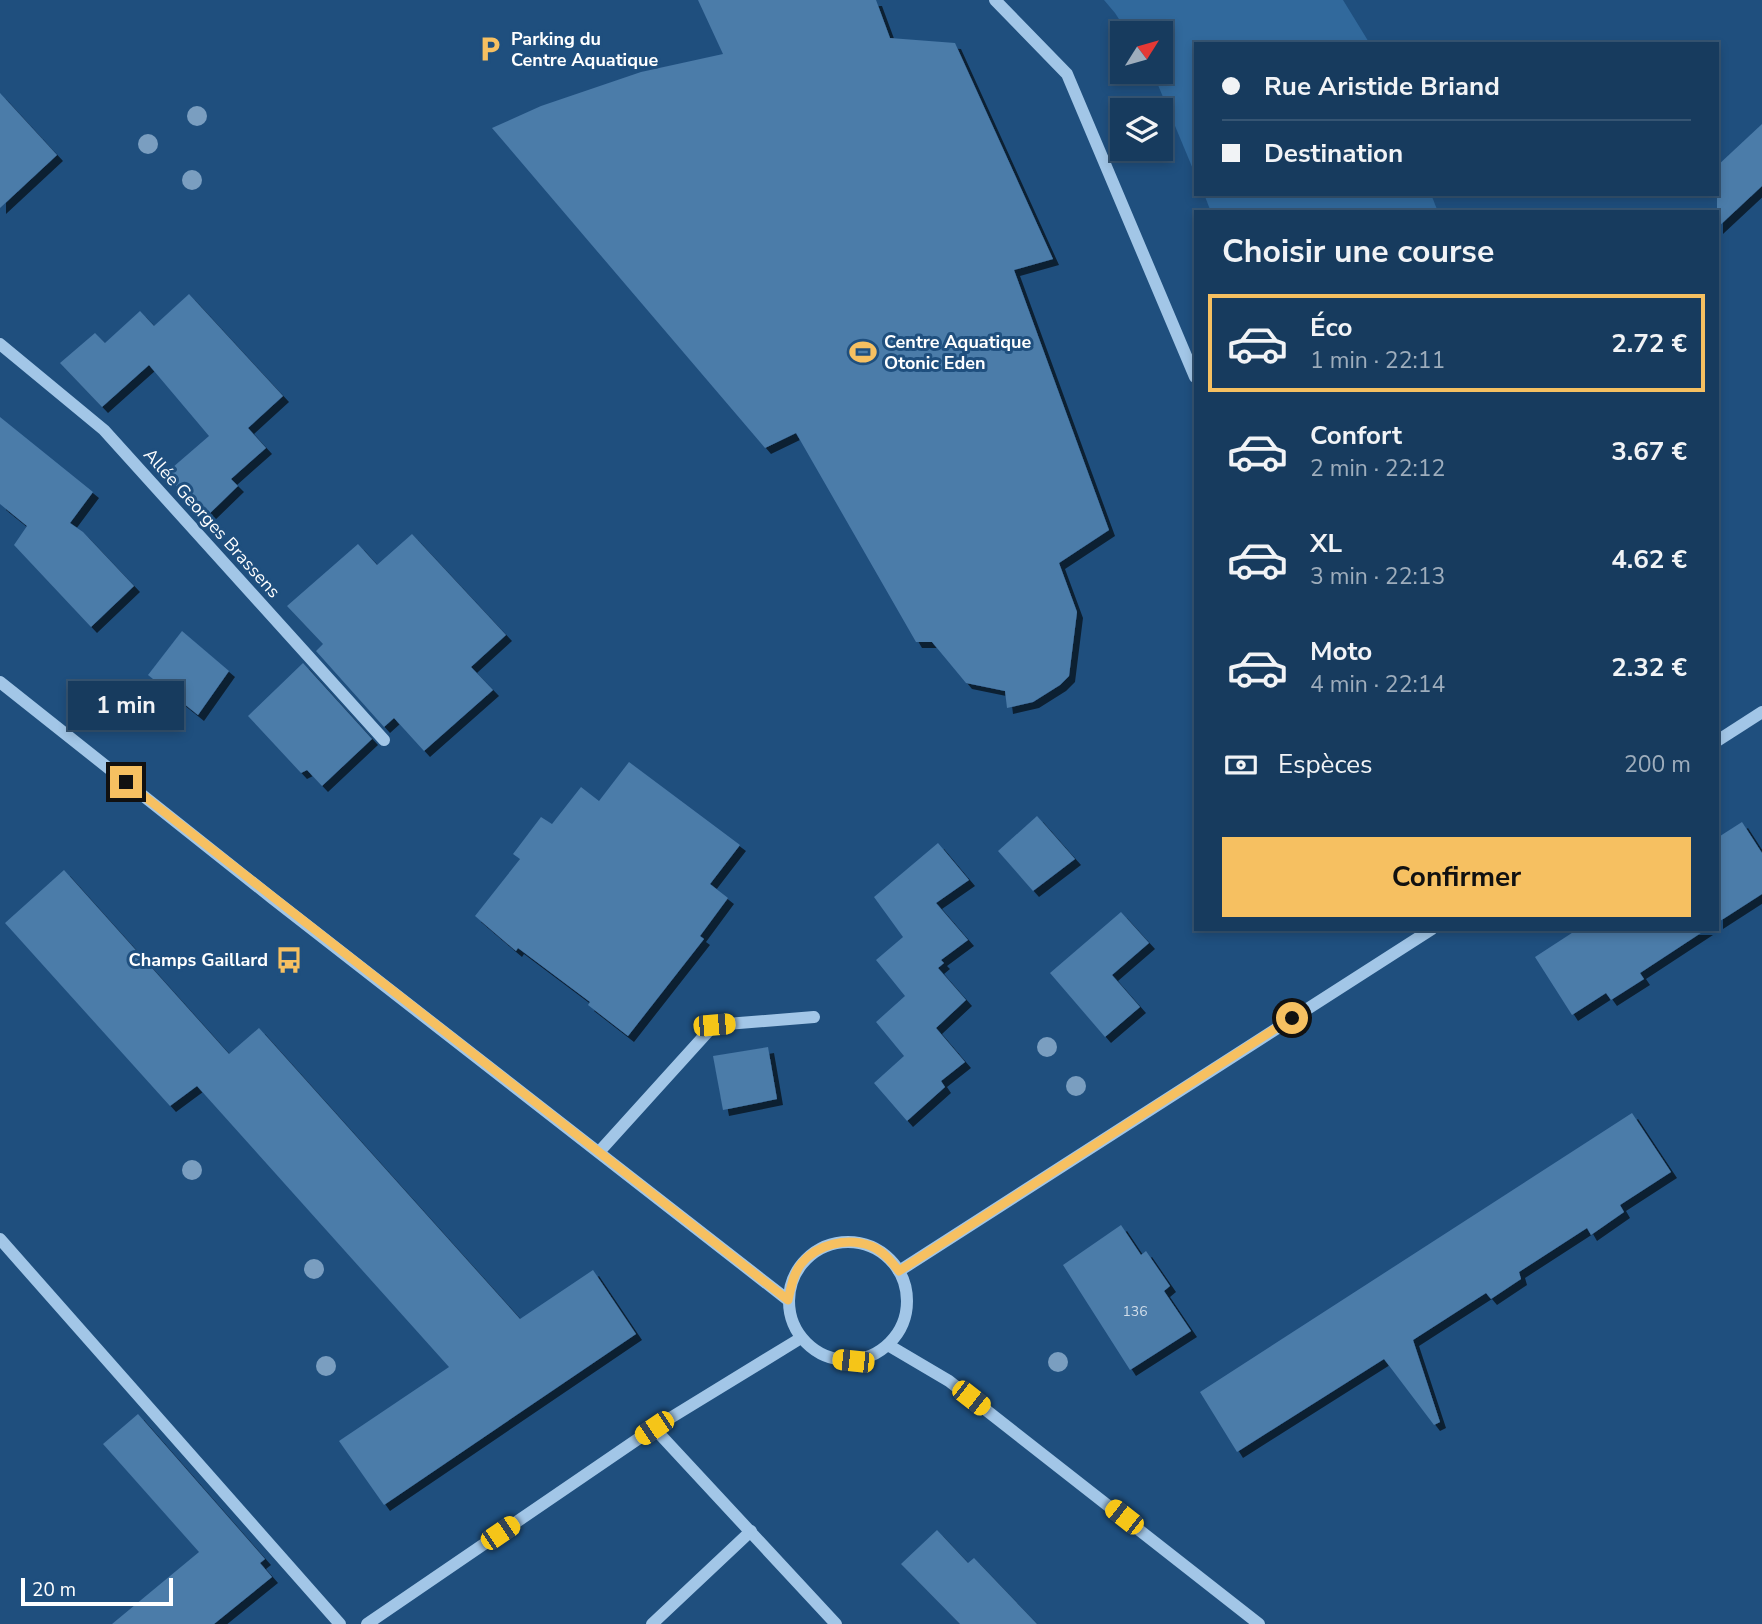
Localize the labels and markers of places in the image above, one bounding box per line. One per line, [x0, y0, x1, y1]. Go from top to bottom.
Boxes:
place label: Parking du Centre Aquatique [511, 27, 658, 72]
parking icon: Parking du Centre Aquatique [475, 34, 505, 64]
place label: Centre Aquatique Otonic Eden [884, 330, 1031, 375]
sports icon: Centre Aquatique Otonic Eden [848, 337, 878, 367]
bus stop icon: Champs Gaillard [274, 945, 304, 975]
place label: Champs Gaillard [128, 948, 268, 972]

